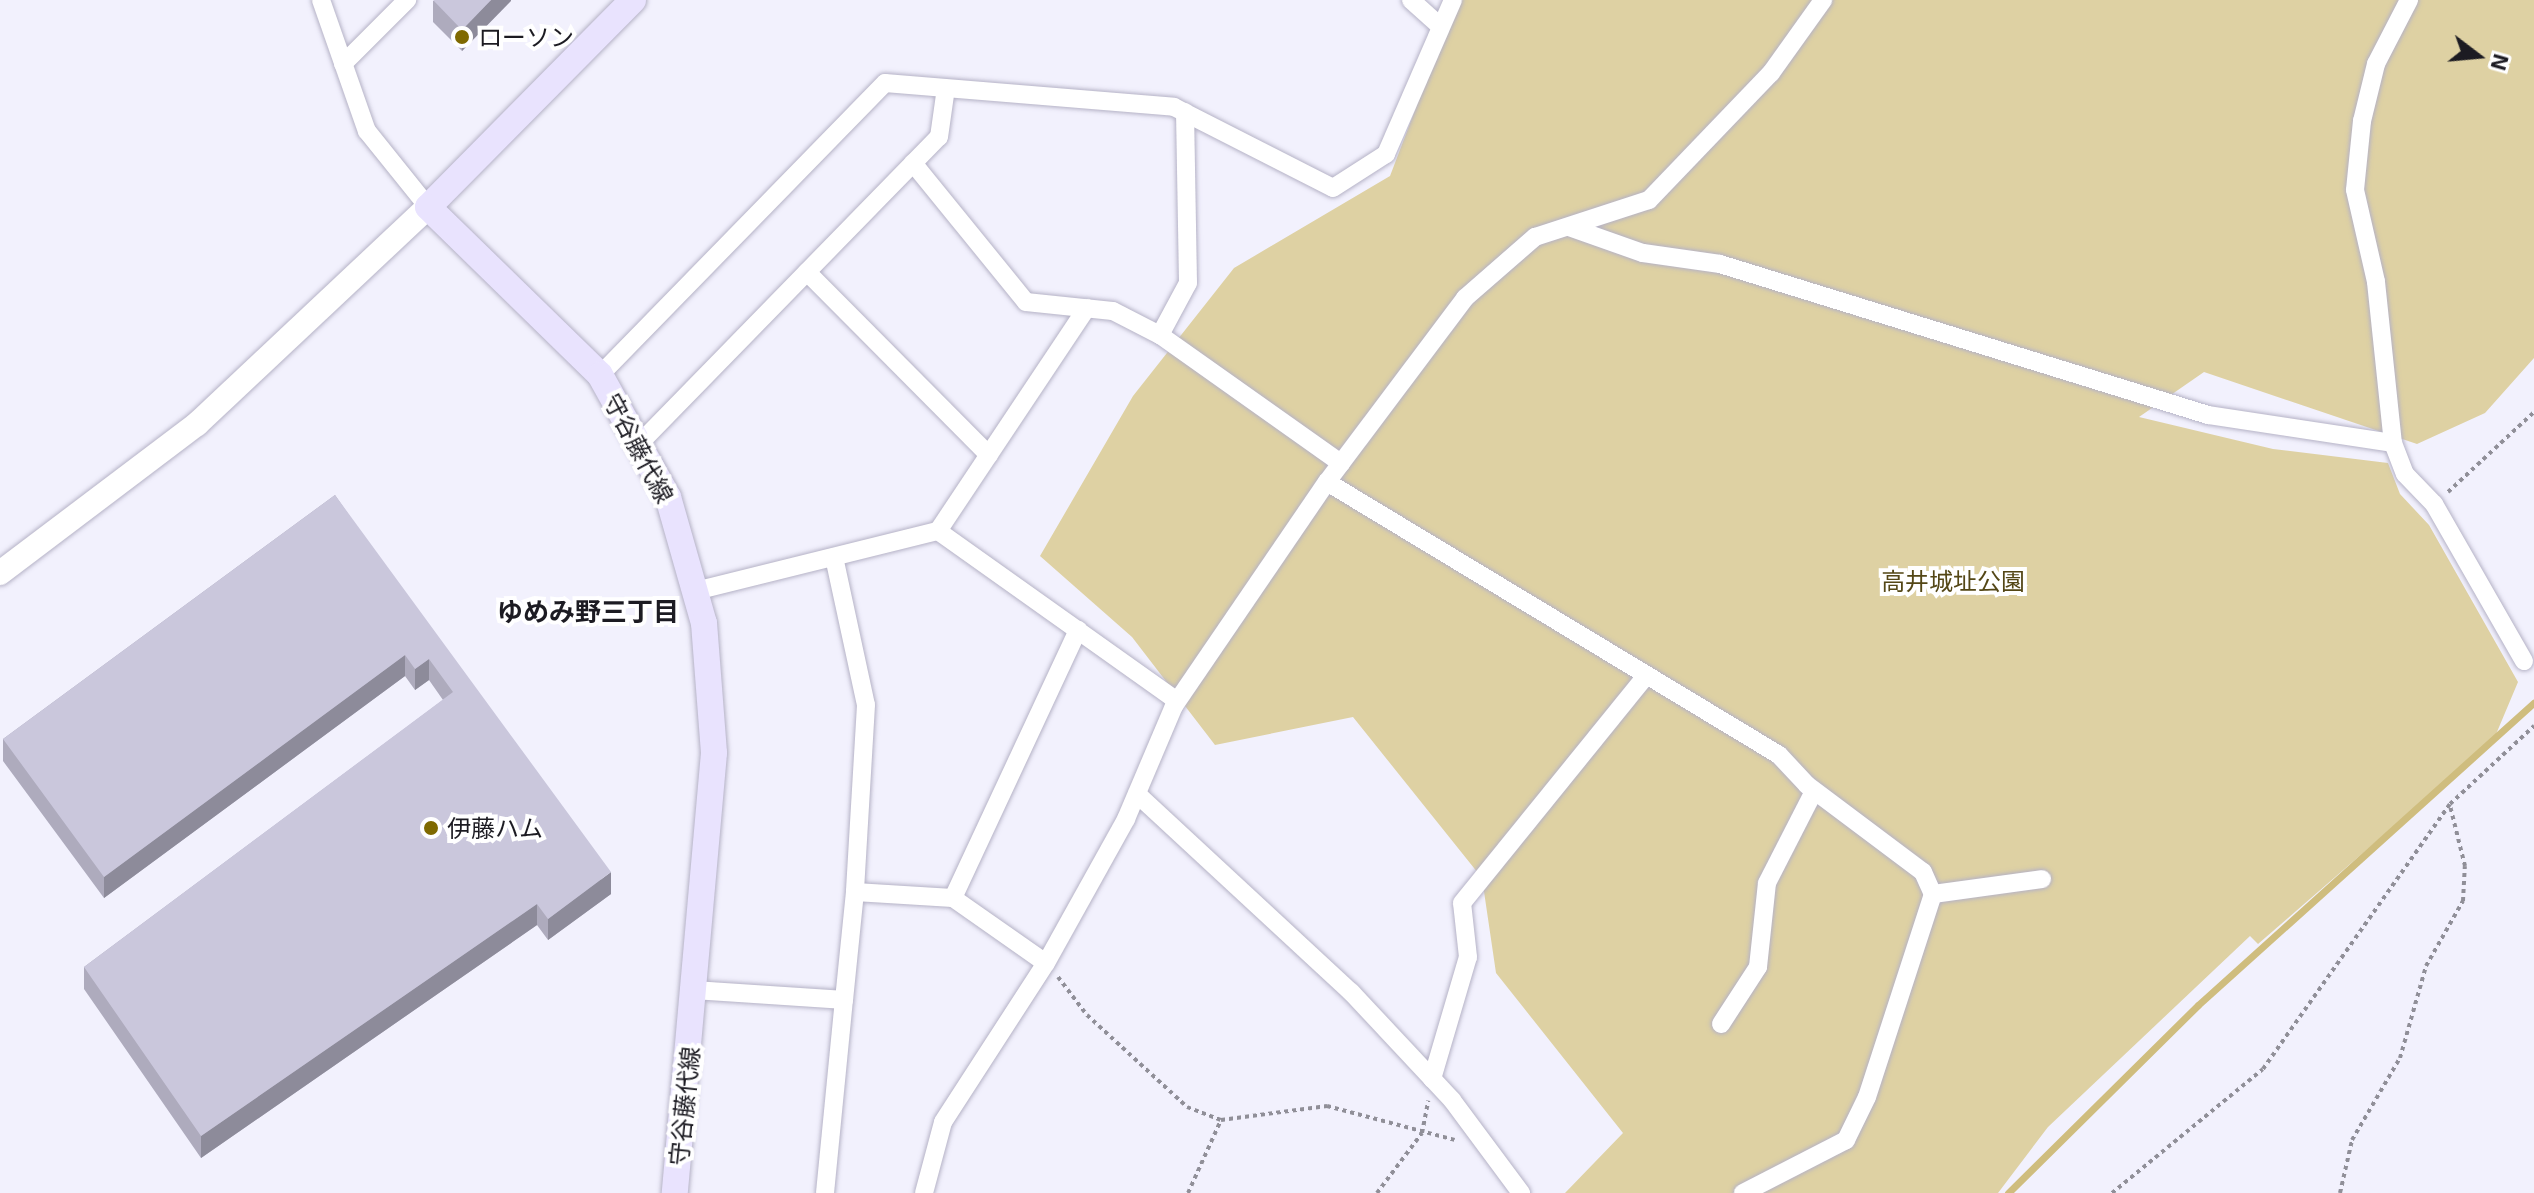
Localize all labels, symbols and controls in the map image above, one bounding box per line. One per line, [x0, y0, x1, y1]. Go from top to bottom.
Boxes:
north arrow [2438, 16, 2518, 96]
place label: ローソン [478, 23, 574, 51]
marker: ローソン [453, 28, 471, 46]
text: N [2486, 51, 2516, 74]
street label: 守谷藤代線 [598, 388, 680, 508]
park label: 高井城址公園 [1881, 567, 2025, 595]
district label: ゆめみ野三丁目 [497, 595, 679, 627]
place label: 伊藤ハム [447, 814, 543, 842]
marker: 伊藤ハム [422, 819, 440, 837]
street label: 守谷藤代線 [663, 1045, 705, 1167]

